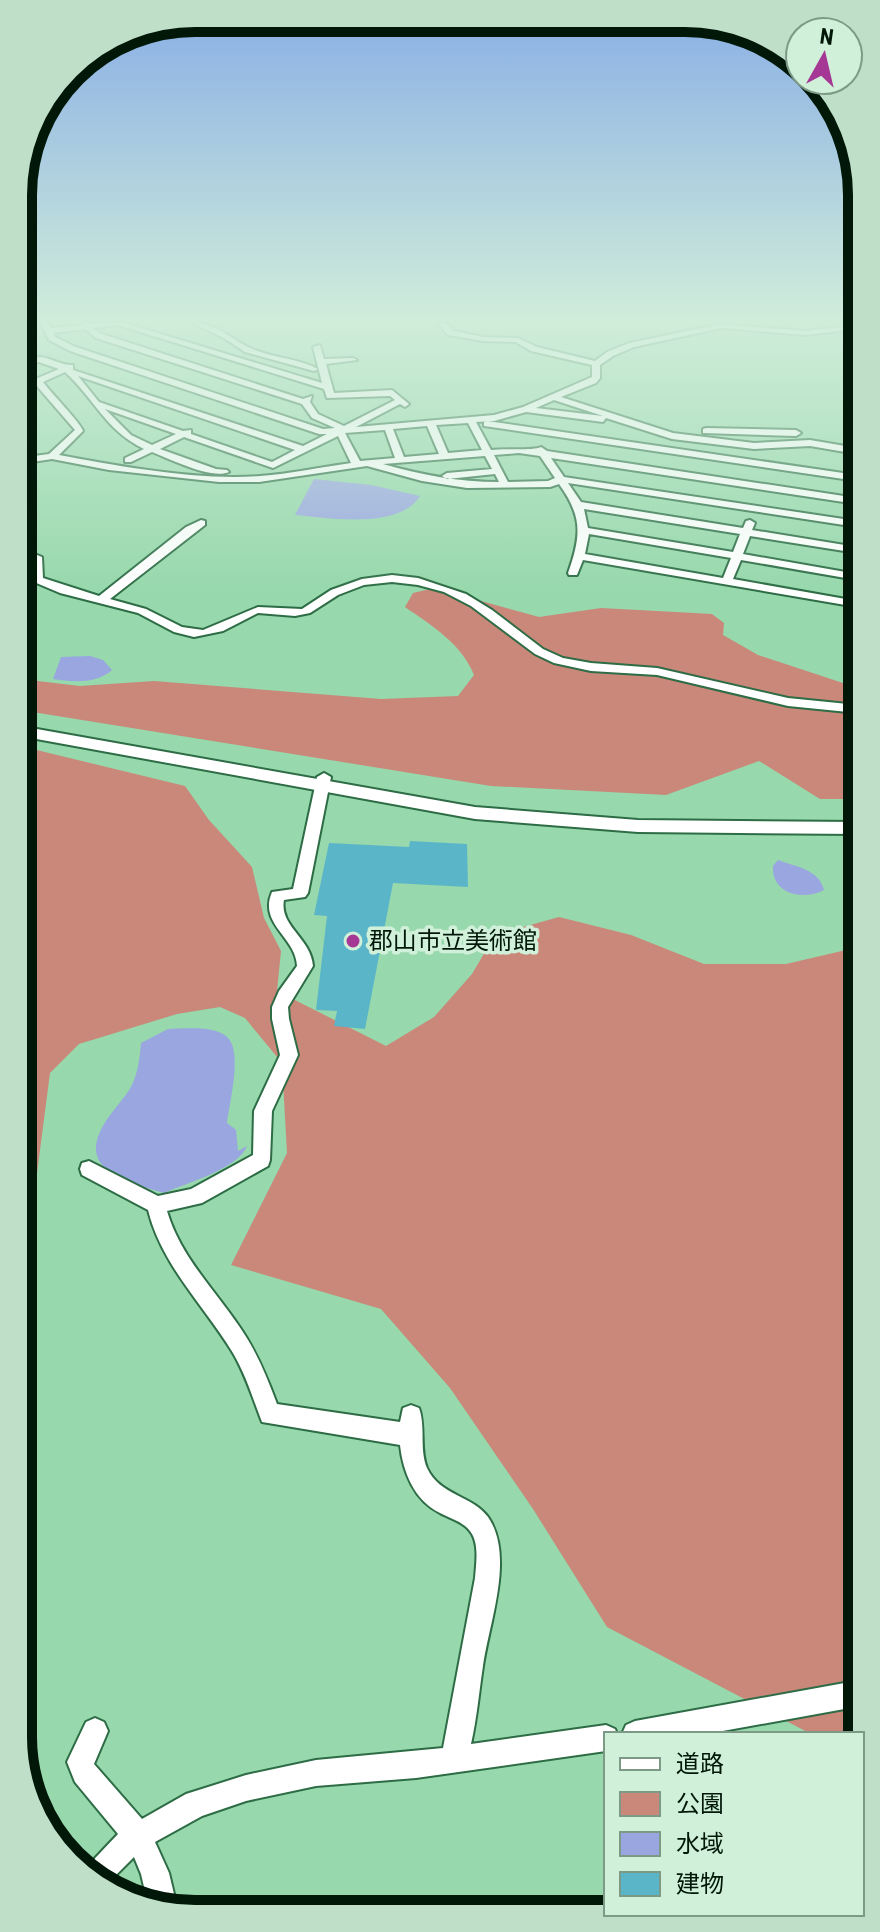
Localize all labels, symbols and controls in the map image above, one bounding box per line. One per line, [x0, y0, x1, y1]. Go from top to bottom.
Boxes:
north arrow [784, 16, 864, 96]
text: N [818, 23, 835, 50]
place label: 郡山市立美術館 [369, 927, 537, 955]
marker: 郡山市立美術館 [344, 932, 362, 950]
legend [604, 1732, 864, 1916]
text: 道路 [676, 1750, 724, 1778]
text: 公園 [676, 1790, 724, 1818]
text: 水域 [676, 1830, 724, 1858]
text: 建物 [676, 1870, 724, 1898]

